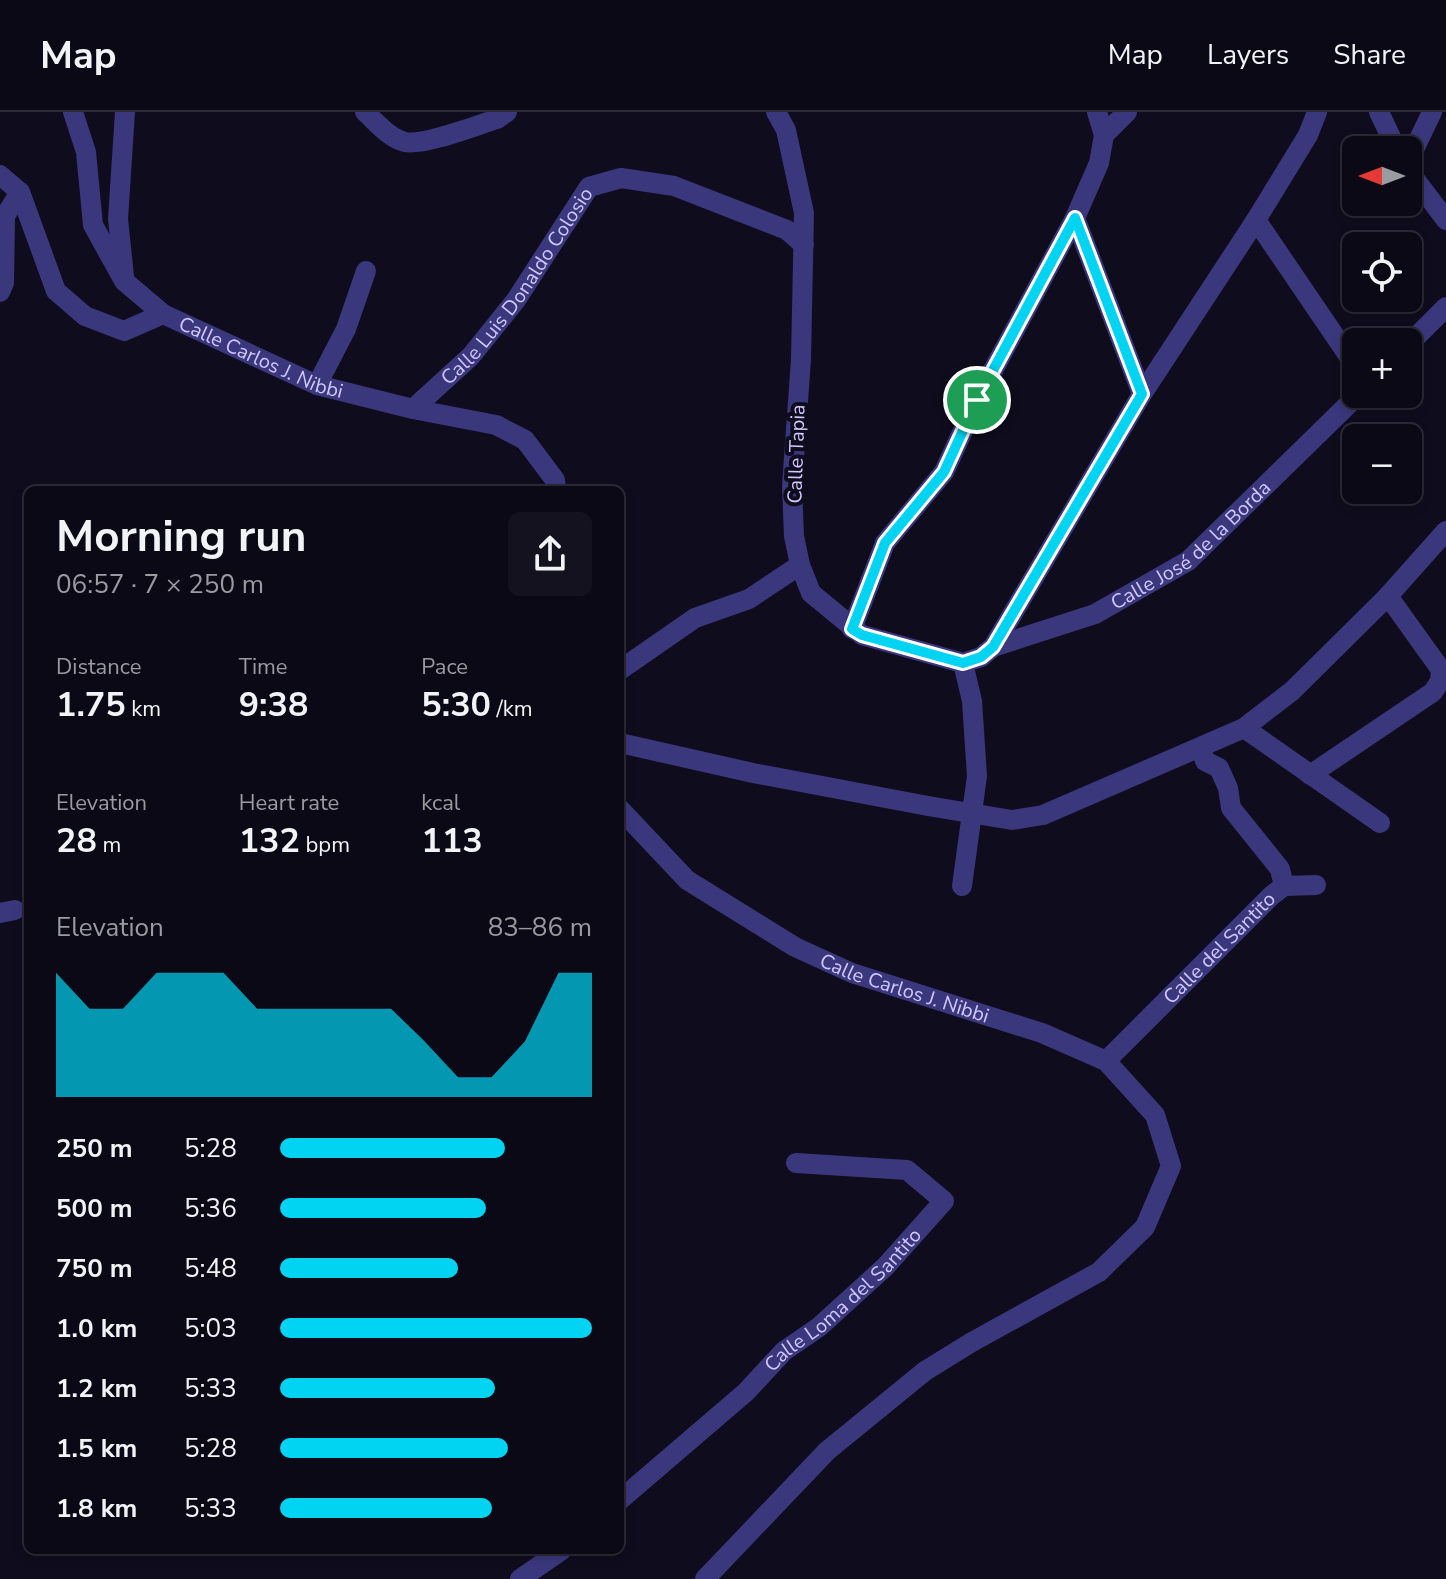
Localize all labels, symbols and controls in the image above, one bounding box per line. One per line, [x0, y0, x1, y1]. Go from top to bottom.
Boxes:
text: Map [40, 30, 117, 81]
text: Map [1108, 36, 1163, 74]
text: Layers [1207, 36, 1289, 74]
text: Share [1333, 36, 1406, 74]
north arrow [1342, 136, 1422, 216]
map controls [1342, 136, 1422, 504]
street label: Calle Luis Donaldo Colosio [435, 182, 599, 391]
button: locate [1342, 232, 1422, 312]
street label: Calle Carlos J. Nibbi [174, 310, 346, 405]
button: + [1342, 328, 1422, 408]
pin [943, 366, 1011, 434]
icon: arrive [955, 378, 999, 422]
street label: Calle Tapia [781, 404, 812, 504]
button: − [1342, 424, 1422, 504]
street label: Calle José de la Borda [1106, 475, 1277, 616]
text: Morning run [56, 507, 306, 567]
button: share [508, 512, 592, 596]
text: 06:57 · 7 × 250 m [56, 567, 264, 602]
text: Distance [56, 652, 141, 682]
text: Time [239, 652, 288, 682]
text: Pace [421, 652, 468, 682]
text: 1.75 [56, 682, 126, 728]
text: 9:38 [239, 682, 308, 728]
text: 5:30 [421, 682, 491, 728]
text: km [126, 694, 161, 724]
text: /km [491, 694, 533, 724]
text: Elevation [56, 788, 147, 818]
text: Heart rate [239, 788, 339, 818]
text: kcal [421, 788, 460, 818]
text: 28 [56, 818, 97, 864]
text: 132 [239, 818, 300, 864]
text: 113 [421, 818, 483, 864]
text: m [97, 830, 121, 860]
text: bpm [300, 830, 350, 860]
street label: Calle del Santito [1157, 886, 1282, 1010]
text: Elevation [56, 910, 164, 945]
text: 83–86 m [488, 910, 592, 945]
street label: Calle Carlos J. Nibbi [815, 947, 993, 1029]
text: 250 m [56, 1131, 133, 1166]
text: 5:28 [184, 1131, 237, 1166]
text: 500 m [56, 1191, 133, 1226]
text: 5:36 [184, 1191, 237, 1226]
street label: Calle Loma del Santito [758, 1222, 928, 1378]
text: 750 m [56, 1251, 133, 1286]
text: 5:48 [184, 1251, 237, 1286]
text: 1.0 km [56, 1311, 137, 1346]
text: 5:03 [184, 1311, 237, 1346]
text: 1.2 km [56, 1371, 137, 1406]
text: 5:33 [184, 1371, 237, 1406]
text: 1.5 km [56, 1431, 137, 1466]
text: 5:28 [184, 1431, 237, 1466]
text: 1.8 km [56, 1491, 137, 1526]
text: 5:33 [184, 1491, 237, 1526]

